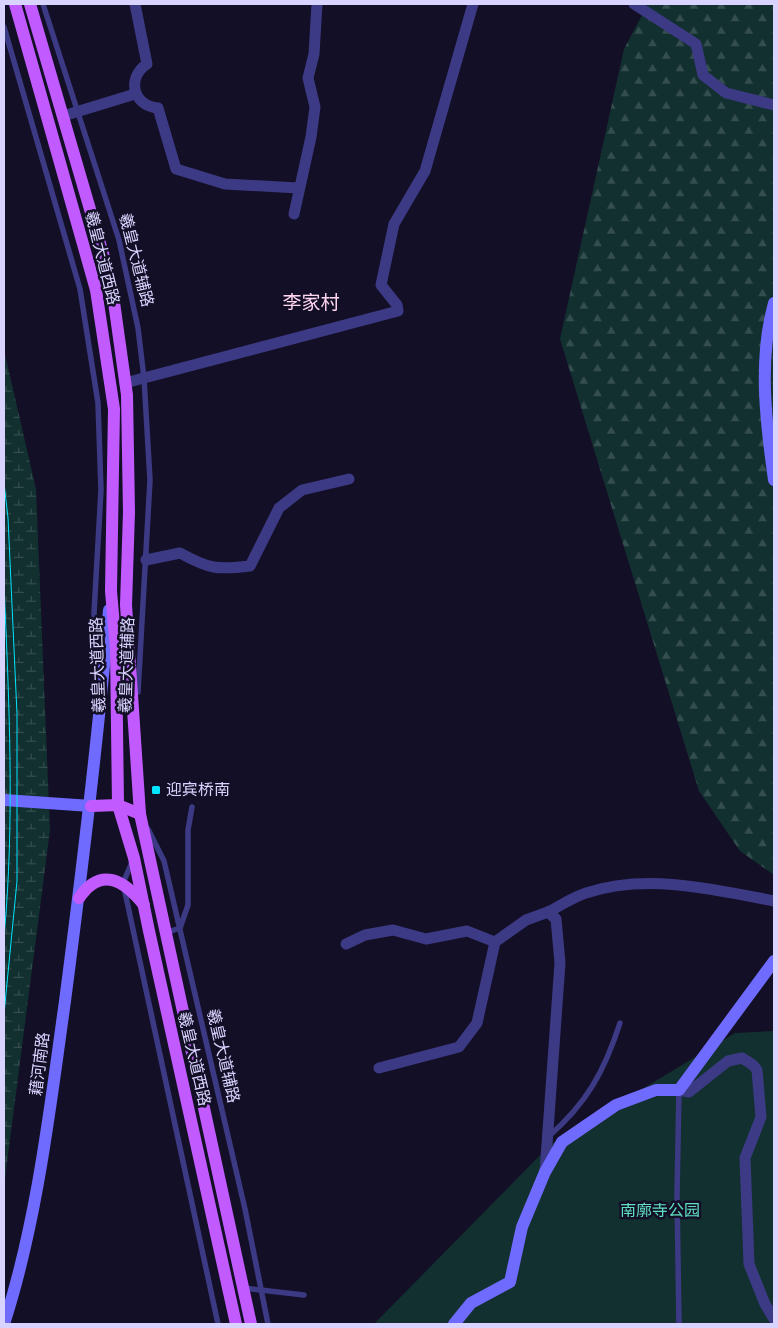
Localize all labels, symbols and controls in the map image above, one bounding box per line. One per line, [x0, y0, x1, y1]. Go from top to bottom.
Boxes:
street label: 羲皇大道西路 [80, 209, 124, 307]
street label: 羲皇大道辅路 [114, 211, 158, 309]
district label: 李家村 [282, 290, 340, 316]
street label: 羲皇大道西路 [85, 617, 111, 713]
street label: 羲皇大道辅路 [114, 617, 140, 713]
place label: 迎宾桥南 [166, 779, 230, 801]
marker: 迎宾桥南 [150, 784, 162, 796]
street label: 羲皇大道辅路 [201, 1007, 245, 1105]
street label: 羲皇大道西路 [172, 1010, 216, 1108]
street label: 藉河南路 [25, 1031, 55, 1097]
park label: 南廓寺公园 [620, 1200, 700, 1222]

